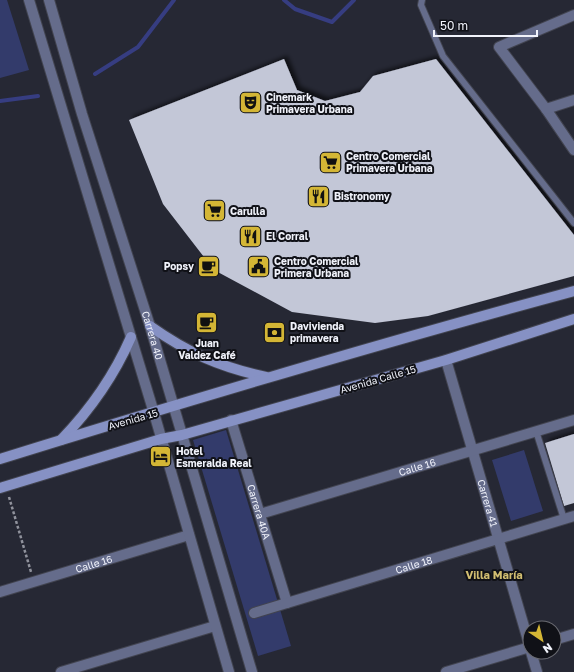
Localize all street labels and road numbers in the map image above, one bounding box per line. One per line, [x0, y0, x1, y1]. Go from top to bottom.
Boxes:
street label: Carrera 40 [140, 309, 166, 361]
street label: Avenida Calle 15 [339, 362, 417, 396]
street label: Avenida 15 [107, 406, 159, 432]
street label: Calle 16 [397, 456, 437, 478]
street label: Carrera 41 [475, 478, 501, 528]
street label: Carrera 40A [245, 483, 273, 541]
street label: Calle 16 [74, 552, 114, 575]
street label: Calle 18 [394, 553, 434, 576]

